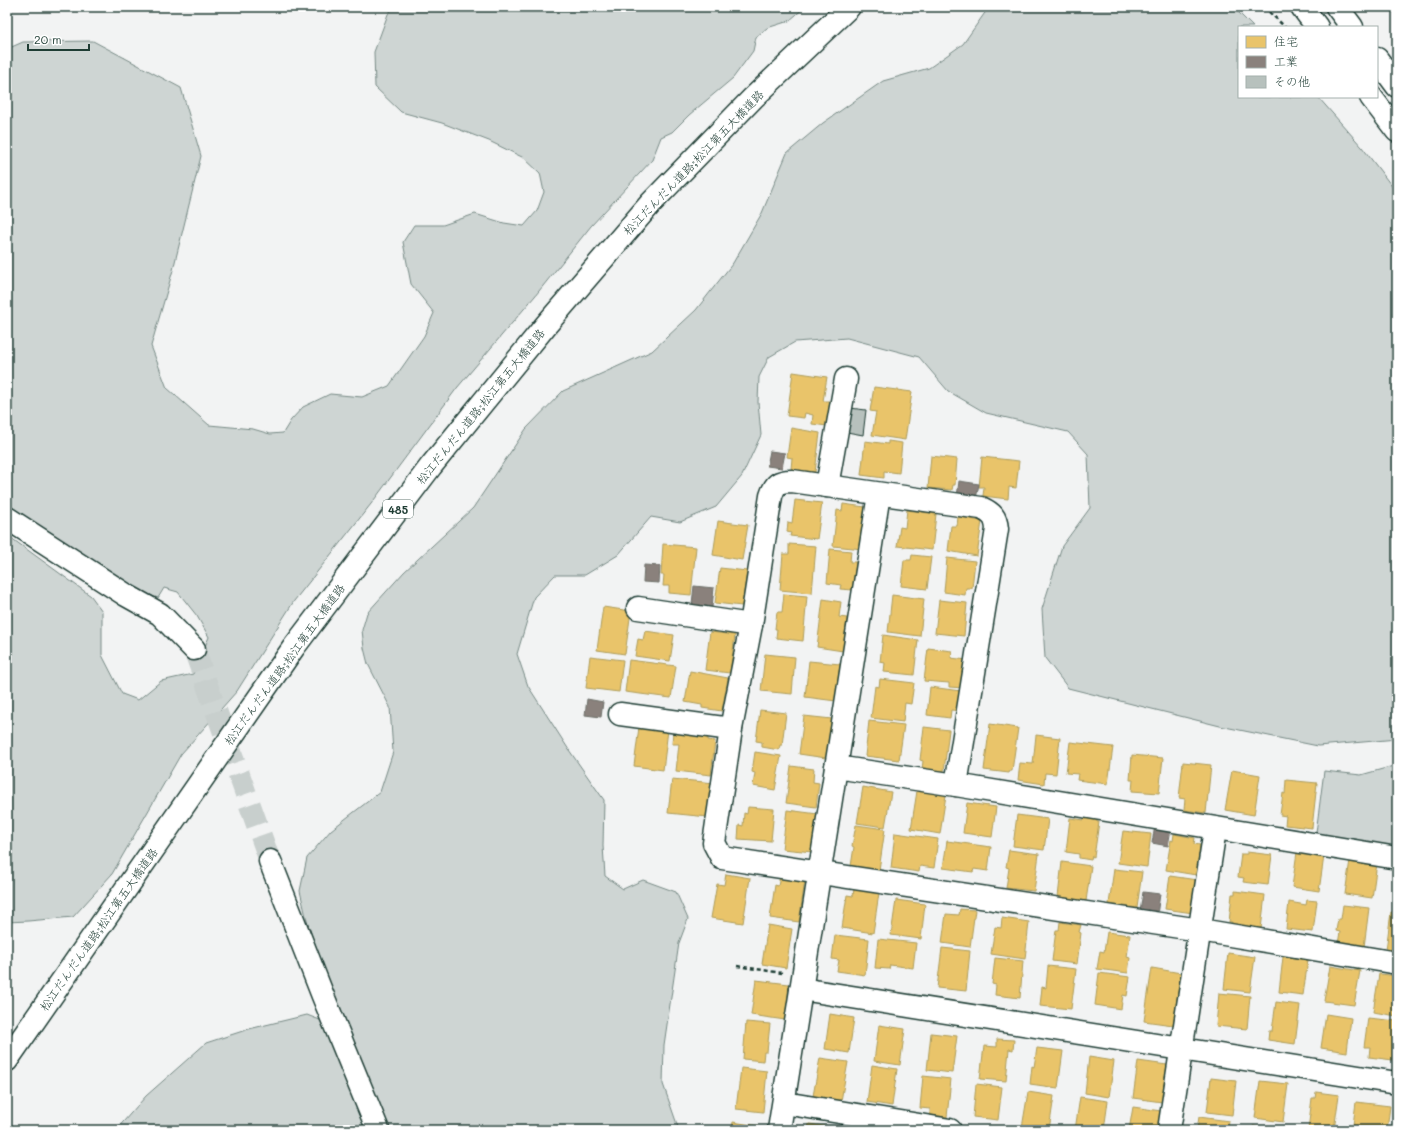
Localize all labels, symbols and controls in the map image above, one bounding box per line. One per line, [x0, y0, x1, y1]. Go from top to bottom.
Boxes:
scale bar [28, 26, 89, 52]
legend [1238, 26, 1378, 98]
text: 20 m [34, 31, 62, 47]
text: 住宅 [1274, 33, 1298, 49]
text: 工業 [1274, 53, 1298, 69]
text: その他 [1274, 73, 1310, 89]
street label: 松江だんだん道路;松江第五大橋道路 [619, 86, 767, 238]
street label: 松江だんだん道路;松江第五大橋道路 [412, 325, 548, 487]
road number: 485 [383, 500, 413, 518]
street label: 松江だんだん道路;松江第五大橋道路 [220, 580, 348, 748]
street label: 松江だんだん道路;松江第五大橋道路 [35, 844, 161, 1014]

